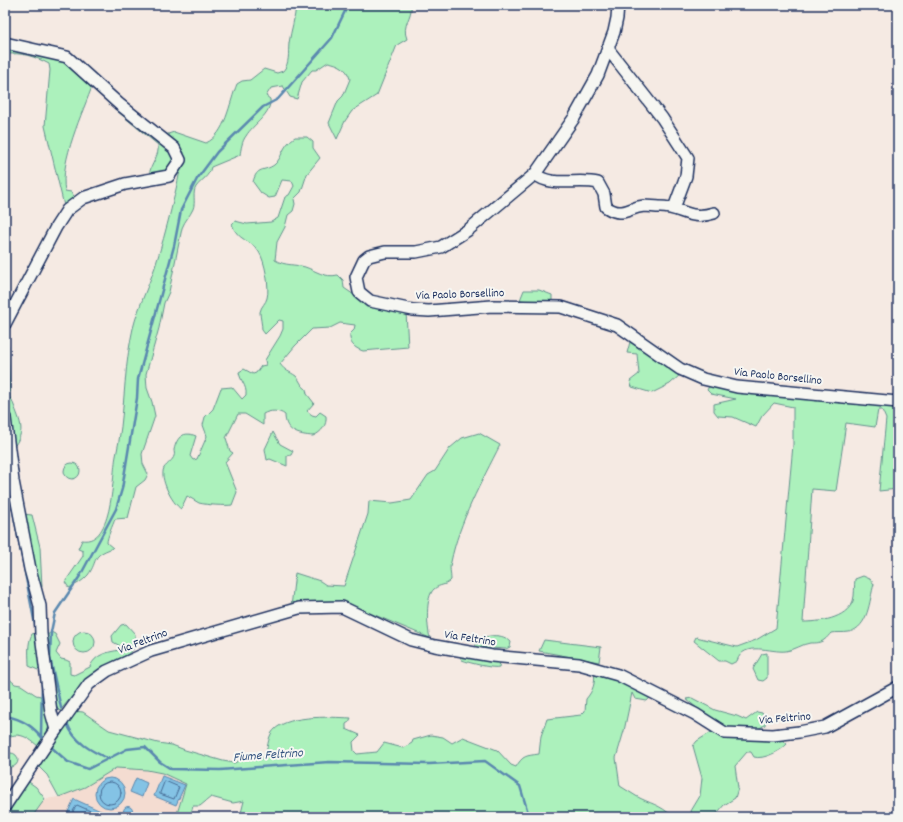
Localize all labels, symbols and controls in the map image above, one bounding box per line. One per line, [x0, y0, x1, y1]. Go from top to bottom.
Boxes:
street label: Via Paolo Borsellino [416, 285, 504, 305]
street label: Via Paolo Borsellino [733, 364, 823, 390]
street label: Via Feltrino [116, 625, 170, 659]
street label: Via Feltrino [443, 627, 497, 651]
street label: Via Feltrino [758, 708, 812, 730]
water label: Fiume Feltrino [233, 744, 305, 768]

